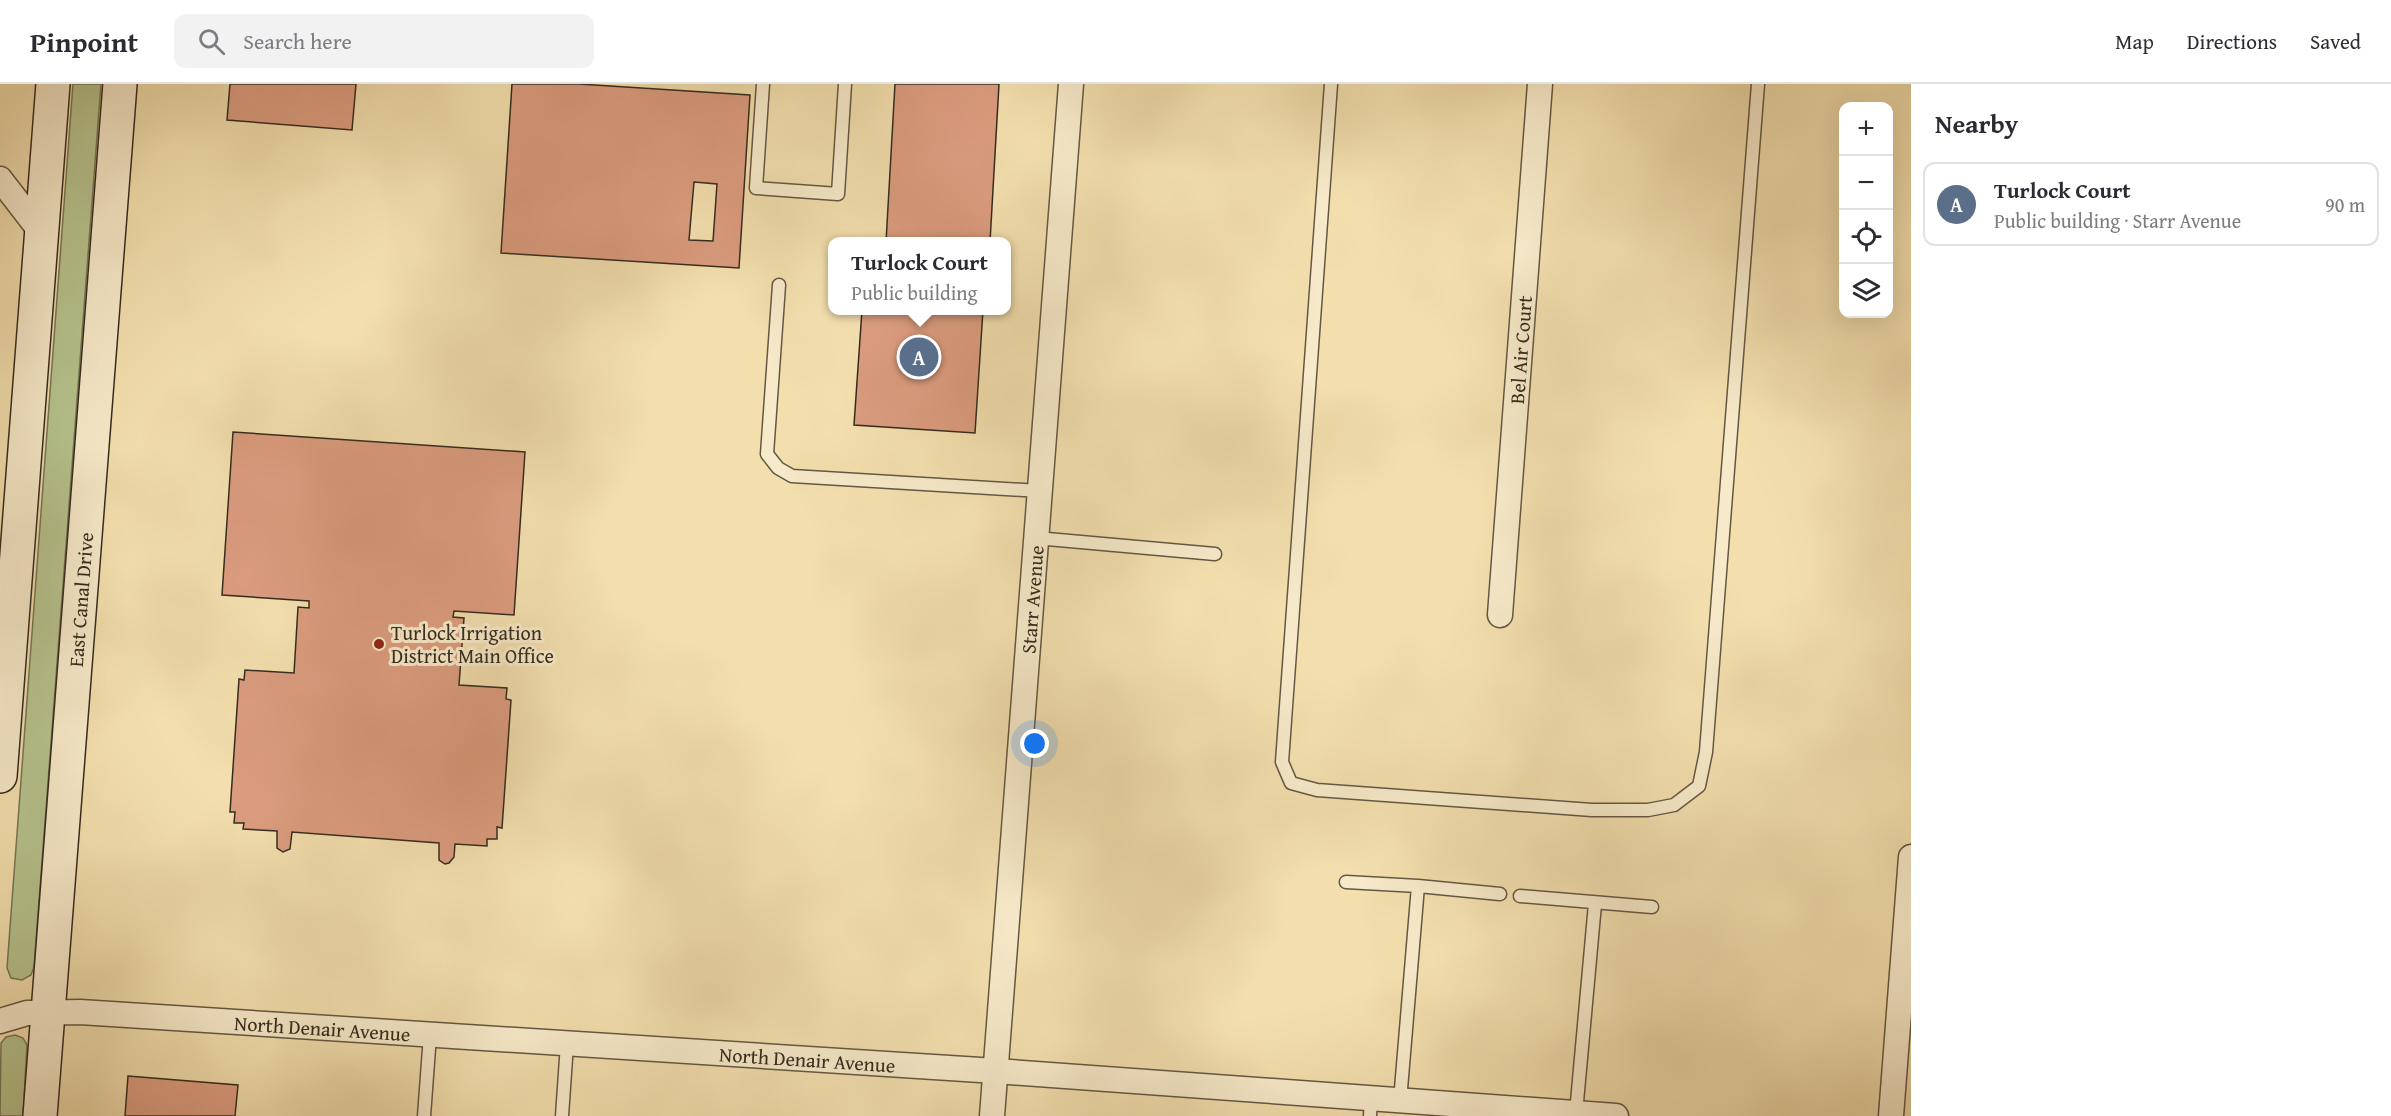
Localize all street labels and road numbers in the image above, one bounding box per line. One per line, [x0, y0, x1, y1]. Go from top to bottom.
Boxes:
street label: Bel Air Court [1501, 295, 1539, 405]
street label: East Canal Drive [60, 531, 100, 668]
street label: Starr Avenue [1013, 544, 1050, 655]
street label: North Denair Avenue [233, 1007, 411, 1048]
street label: North Denair Avenue [718, 1039, 896, 1079]

